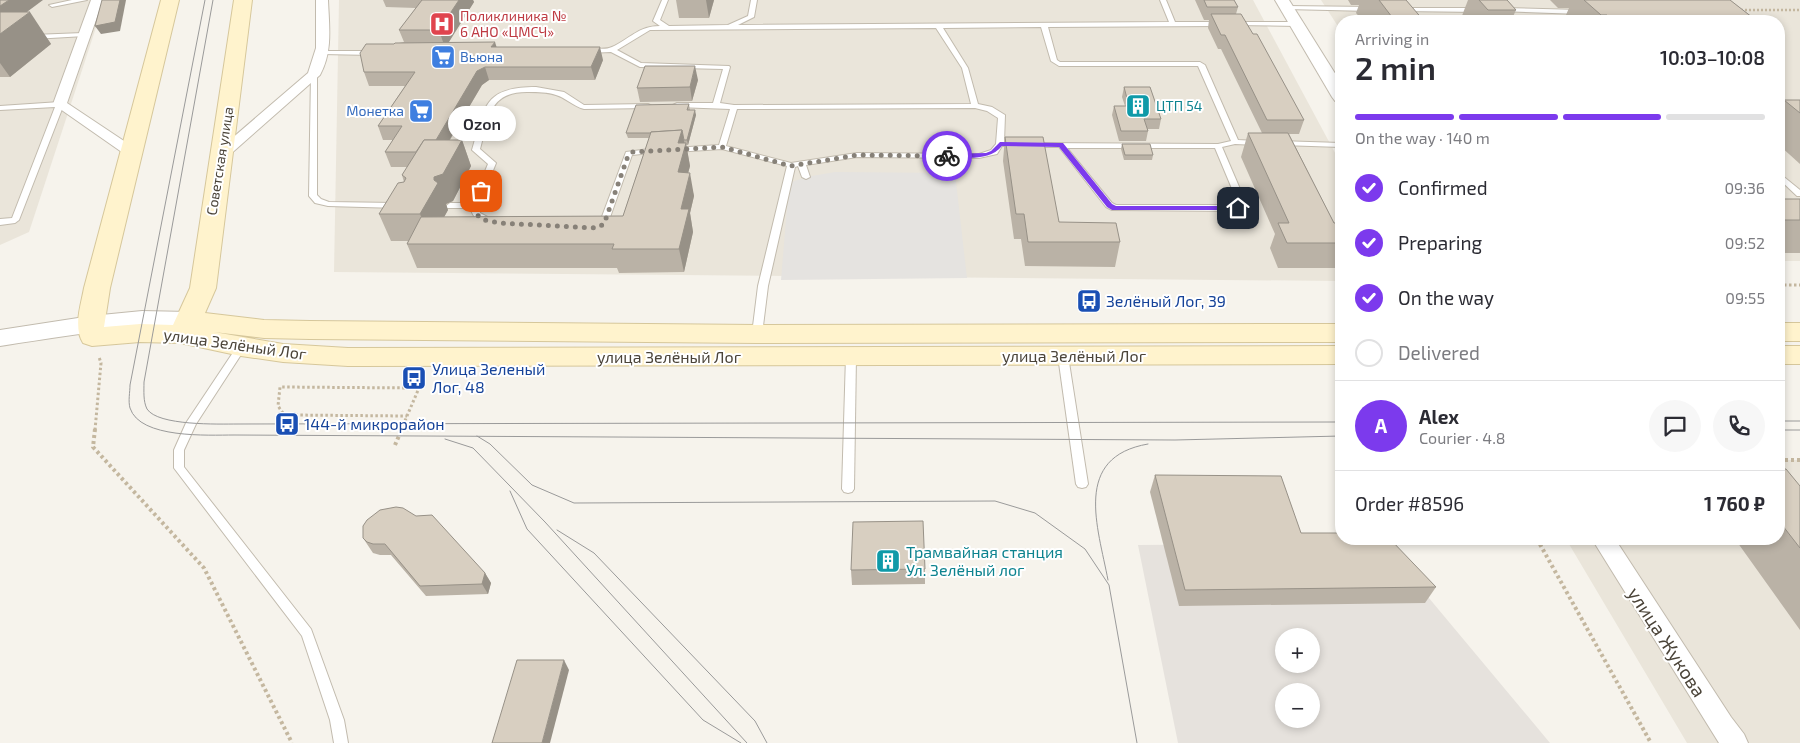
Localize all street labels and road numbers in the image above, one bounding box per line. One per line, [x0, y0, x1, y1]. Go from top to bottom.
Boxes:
street label: Советская улица [203, 105, 236, 216]
street label: улица Зелёный Лог [162, 324, 308, 364]
street label: улица Зелёный Лог [1002, 346, 1147, 366]
street label: улица Зелёный Лог [597, 347, 742, 367]
street label: улица Жукова [1623, 582, 1711, 702]

